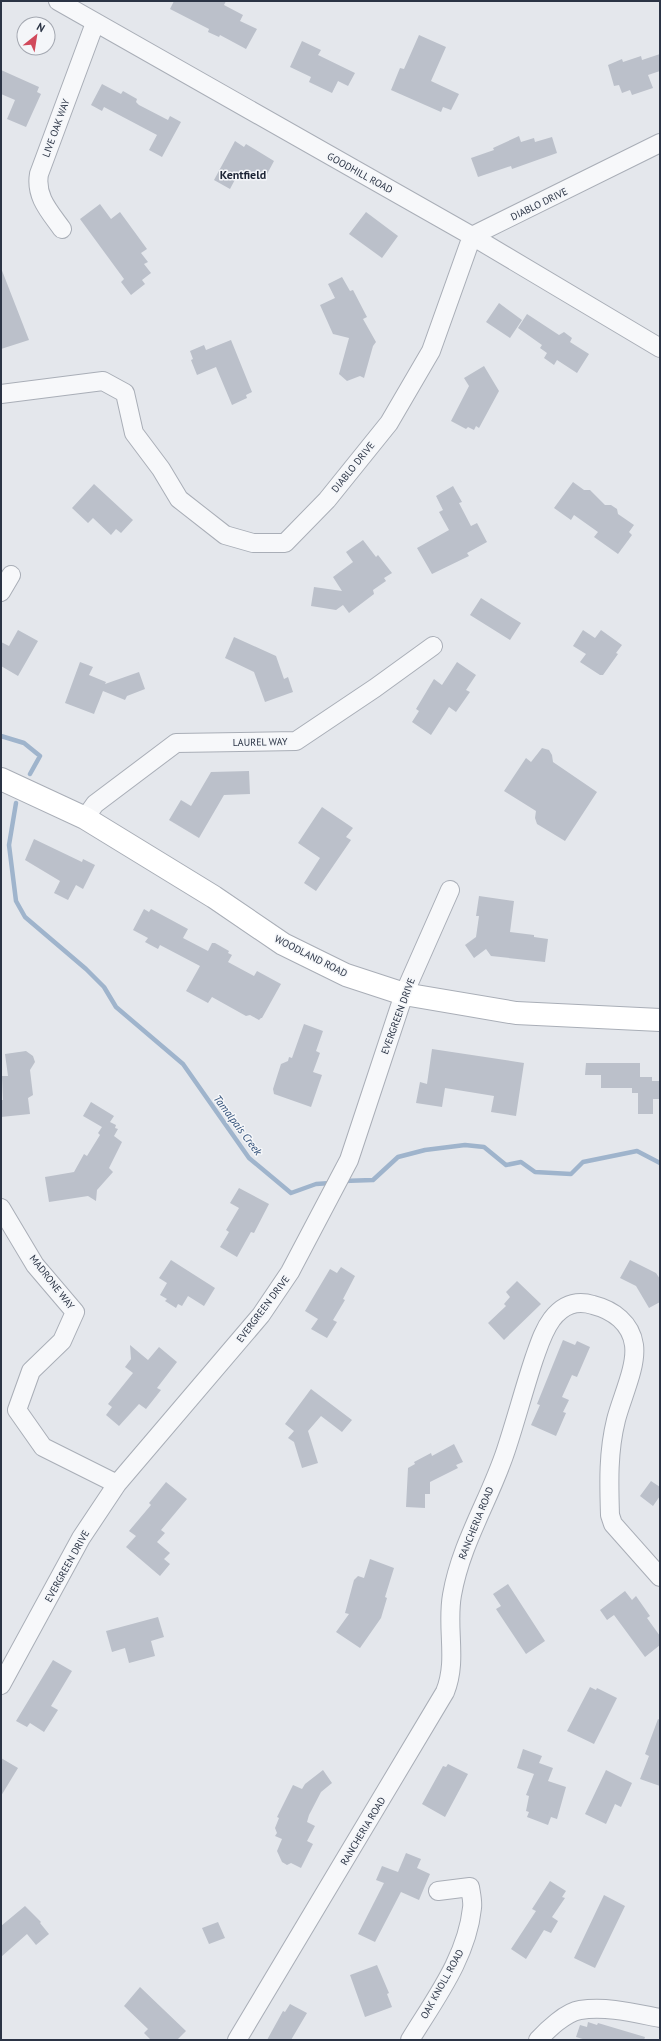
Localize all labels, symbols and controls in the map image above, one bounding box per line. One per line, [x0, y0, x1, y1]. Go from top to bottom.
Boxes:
north arrow [16, 16, 56, 56]
text: N [34, 19, 48, 35]
street label: LIVE OAK WAY [39, 97, 73, 159]
street label: GOODHILL ROAD [325, 150, 395, 196]
district label: Kentfield [220, 167, 266, 182]
street label: DIABLO DRIVE [508, 185, 570, 223]
street label: DIABLO DRIVE [329, 439, 377, 495]
street label: LAUREL WAY [232, 735, 288, 749]
street label: WOODLAND ROAD [272, 932, 350, 980]
street label: EVERGREEN DRIVE [378, 976, 418, 1056]
water label: Tamalpais Creek [211, 1092, 266, 1159]
street label: MADRONE WAY [27, 1252, 78, 1312]
street label: EVERGREEN DRIVE [234, 1273, 292, 1345]
street label: RANCHERIA ROAD [455, 1485, 497, 1561]
street label: EVERGREEN DRIVE [42, 1528, 92, 1604]
street label: RANCHERIA ROAD [337, 1794, 389, 1868]
street label: OAK KNOLL ROAD [417, 1947, 467, 2021]

